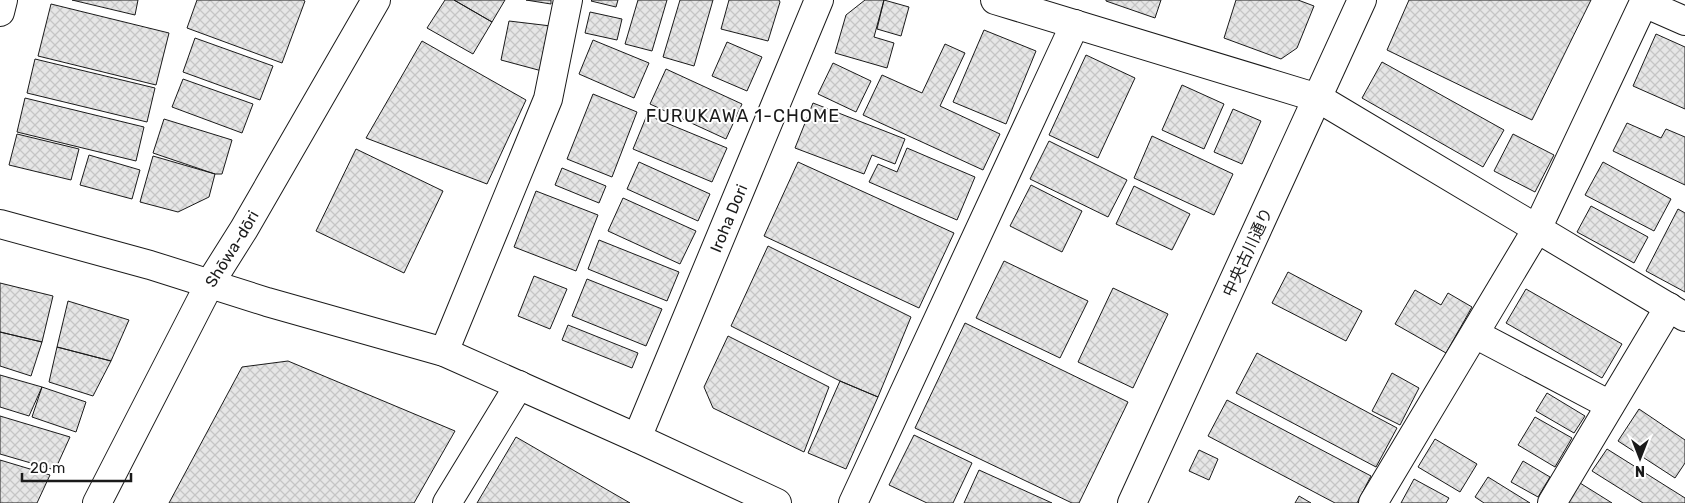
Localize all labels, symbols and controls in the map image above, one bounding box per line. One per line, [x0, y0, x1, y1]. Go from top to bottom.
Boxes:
district label: FURUKAWA 1-CHOME [646, 105, 840, 127]
street label: Iroha Dori [706, 181, 751, 255]
street label: 中央古川通り [1219, 205, 1276, 300]
street label: Shōwa-dōri [201, 207, 263, 291]
north arrow [1615, 433, 1665, 483]
scale bar [22, 450, 131, 482]
text: 20 m [30, 459, 65, 477]
text: N [1635, 462, 1645, 479]

